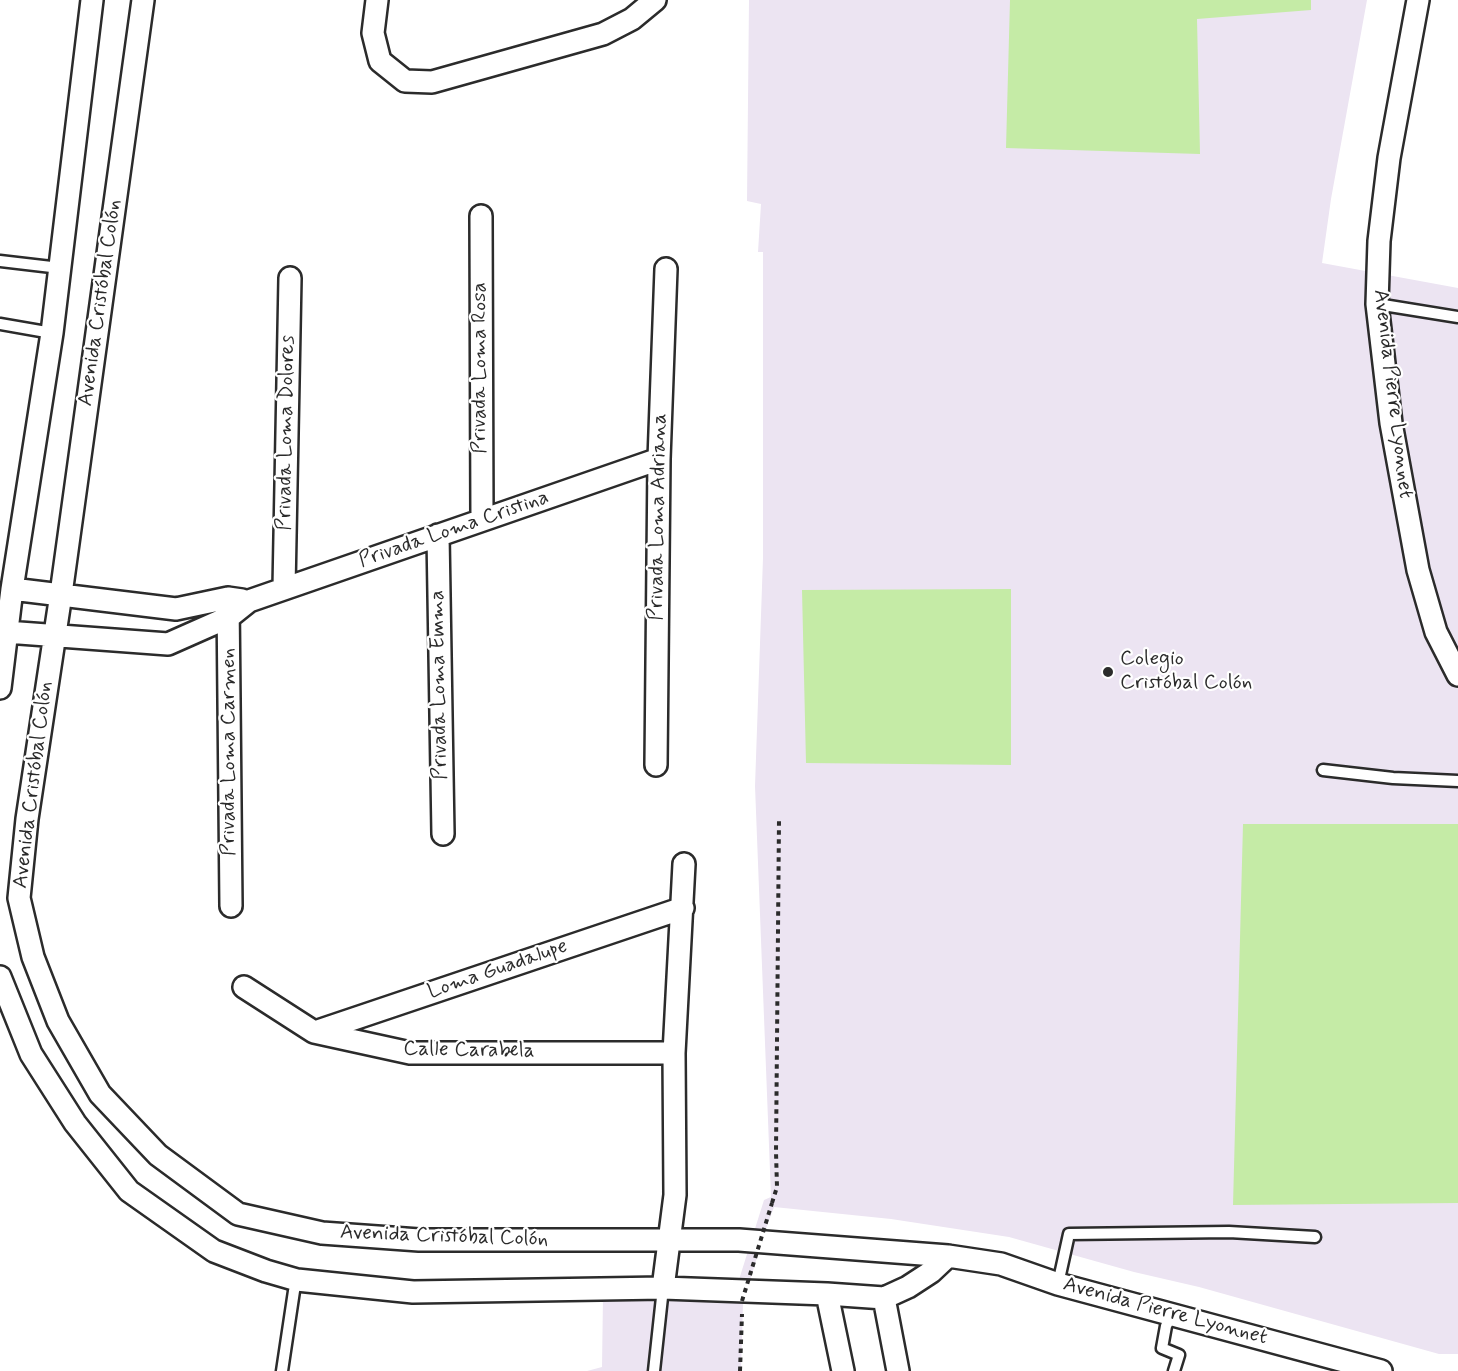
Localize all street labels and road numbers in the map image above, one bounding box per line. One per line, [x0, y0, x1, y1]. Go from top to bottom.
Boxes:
street label: Avenida Cristóbal Colón [74, 198, 128, 408]
street label: Privada Loma Rosa [468, 282, 494, 454]
street label: Avenida Pierre Lyonnet [1367, 288, 1417, 500]
street label: Privada Loma Dolores [273, 335, 301, 531]
street label: Privada Loma Adriana [645, 413, 673, 621]
street label: Privada Loma Cristina [356, 486, 552, 574]
street label: Privada Loma Emma [426, 590, 454, 780]
street label: Privada Loma Carmen [217, 648, 243, 856]
street label: Avenida Cristóbal Colón [9, 680, 59, 890]
street label: Loma Guadalupe [425, 934, 571, 1006]
street label: Calle Carabela [403, 1037, 535, 1065]
street label: Avenida Cristóbal Colón [339, 1221, 549, 1253]
street label: Avenida Pierre Lyonnet [1060, 1273, 1270, 1351]

